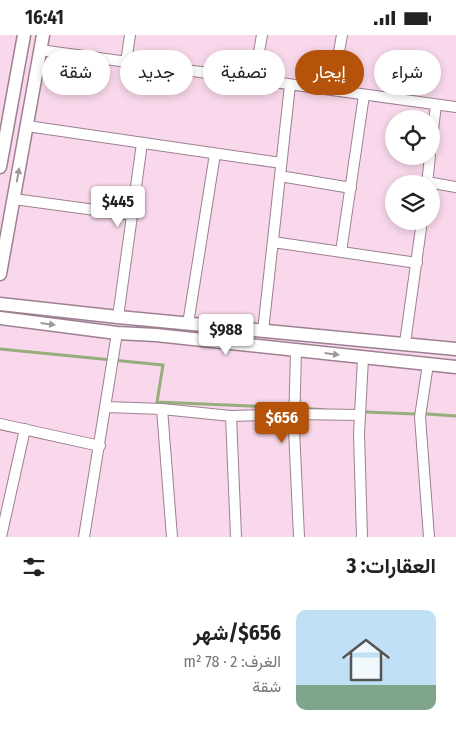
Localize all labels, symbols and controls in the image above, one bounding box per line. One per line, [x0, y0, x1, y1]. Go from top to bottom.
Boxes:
text: 16:41 [25, 6, 64, 29]
chip: شقة [42, 50, 110, 95]
chip: جديد [120, 50, 193, 95]
chip: تصفية [203, 50, 285, 95]
chip: إيجار [295, 50, 364, 95]
chip: شراء [374, 50, 441, 95]
map controls [385, 110, 440, 230]
button: locate [385, 110, 440, 165]
one-way arrow [15, 166, 23, 182]
button: layers [385, 175, 440, 230]
pin: $445 [88, 185, 148, 228]
text: $445 [102, 192, 134, 211]
pin: $988 [196, 313, 256, 356]
one-way arrow [41, 320, 57, 328]
text: $988 [210, 320, 242, 339]
one-way arrow [324, 350, 340, 358]
pin: $656 [252, 401, 312, 444]
text: $656 [266, 408, 298, 427]
icon: filters [20, 553, 48, 581]
text: العقارات: 3 [346, 553, 436, 579]
text: $656/شهر [193, 620, 281, 646]
icon: home [336, 630, 396, 690]
text: الغرف: 2 · 78 m² [183, 652, 281, 671]
text: شقة [252, 677, 281, 696]

